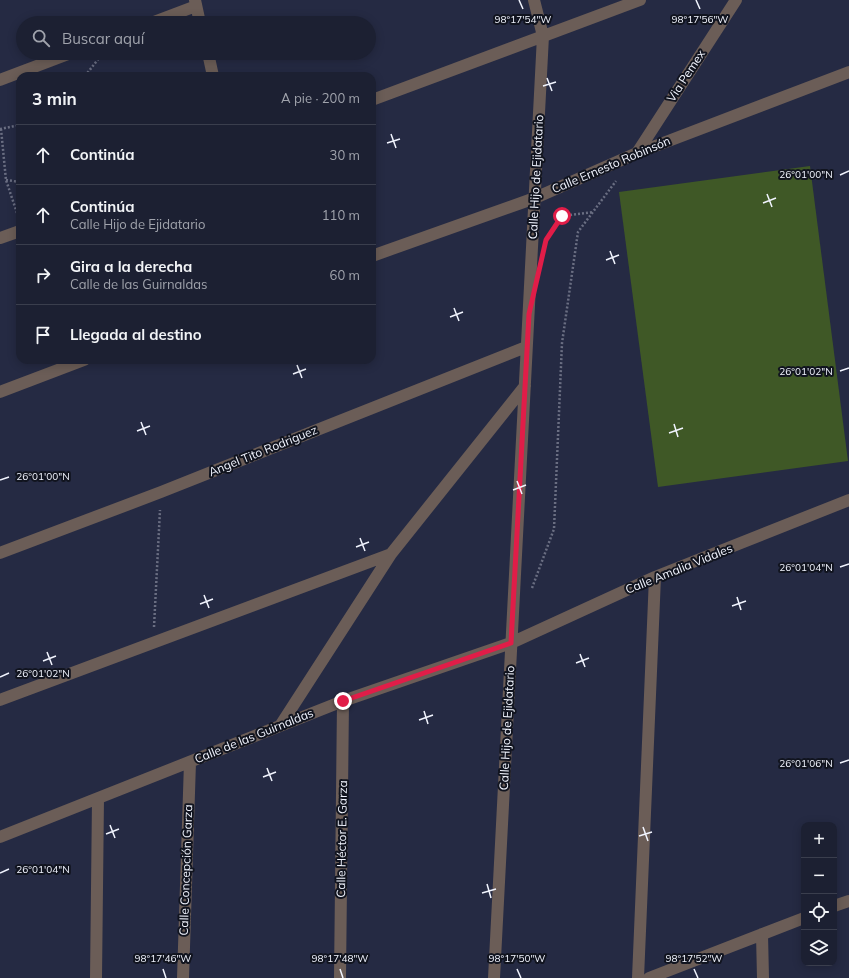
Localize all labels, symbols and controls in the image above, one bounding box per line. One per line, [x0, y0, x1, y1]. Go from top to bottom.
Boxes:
text: 98°17'54"W [495, 13, 551, 26]
text: 98°17'56"W [672, 13, 728, 26]
search box [16, 16, 376, 60]
icon: search [30, 27, 52, 49]
text: Buscar aquí [62, 29, 144, 48]
street label: Via Pemex [663, 46, 708, 105]
text: 3 min [32, 88, 77, 109]
text: A pie · 200 m [281, 90, 360, 106]
street label: Calle Hijo de Ejidatario [525, 114, 546, 240]
street label: Calle Ernesto Robinsón [549, 133, 672, 196]
icon: ahead [32, 144, 54, 166]
text: Continúa [70, 145, 135, 164]
text: 30 m [330, 147, 360, 163]
text: 26°01'00"N [779, 168, 833, 181]
text: Continúa [70, 197, 135, 216]
icon: ahead [32, 204, 54, 226]
text: 110 m [322, 207, 360, 223]
route start [553, 207, 571, 225]
text: Calle Hijo de Ejidatario [70, 216, 205, 232]
text: Gira a la derecha [70, 257, 192, 276]
icon: right [32, 264, 54, 286]
text: 60 m [330, 267, 360, 283]
text: Calle de las Guirnaldas [70, 276, 208, 292]
icon: arrive [32, 324, 54, 346]
text: Llegada al destino [70, 325, 202, 344]
text: 26°01'02"N [779, 365, 833, 378]
street label: Angel Tito Rodriguez [206, 422, 319, 479]
text: 26°01'00"N [16, 470, 70, 483]
street label: Calle Amalia Vidales [623, 540, 735, 597]
text: 26°01'04"N [779, 561, 833, 574]
street label: Calle Hijo de Ejidatario [496, 665, 517, 791]
text: 26°01'02"N [16, 667, 70, 680]
route end [334, 692, 352, 710]
street label: Calle de las Guirnaldas [192, 705, 316, 766]
text: 26°01'06"N [779, 757, 833, 770]
street label: Calle Héctor E. Garza [333, 780, 350, 898]
street label: Calle Concepción Garza [176, 804, 195, 936]
map controls [801, 822, 837, 966]
button: + [801, 822, 837, 858]
button: − [801, 858, 837, 894]
text: 26°01'04"N [16, 863, 70, 876]
button: locate [801, 894, 837, 930]
button: layers [801, 930, 837, 966]
text: 98°17'46"W [135, 952, 191, 965]
text: 98°17'48"W [312, 952, 368, 965]
text: 98°17'50"W [489, 952, 545, 965]
text: 98°17'52"W [666, 952, 722, 965]

